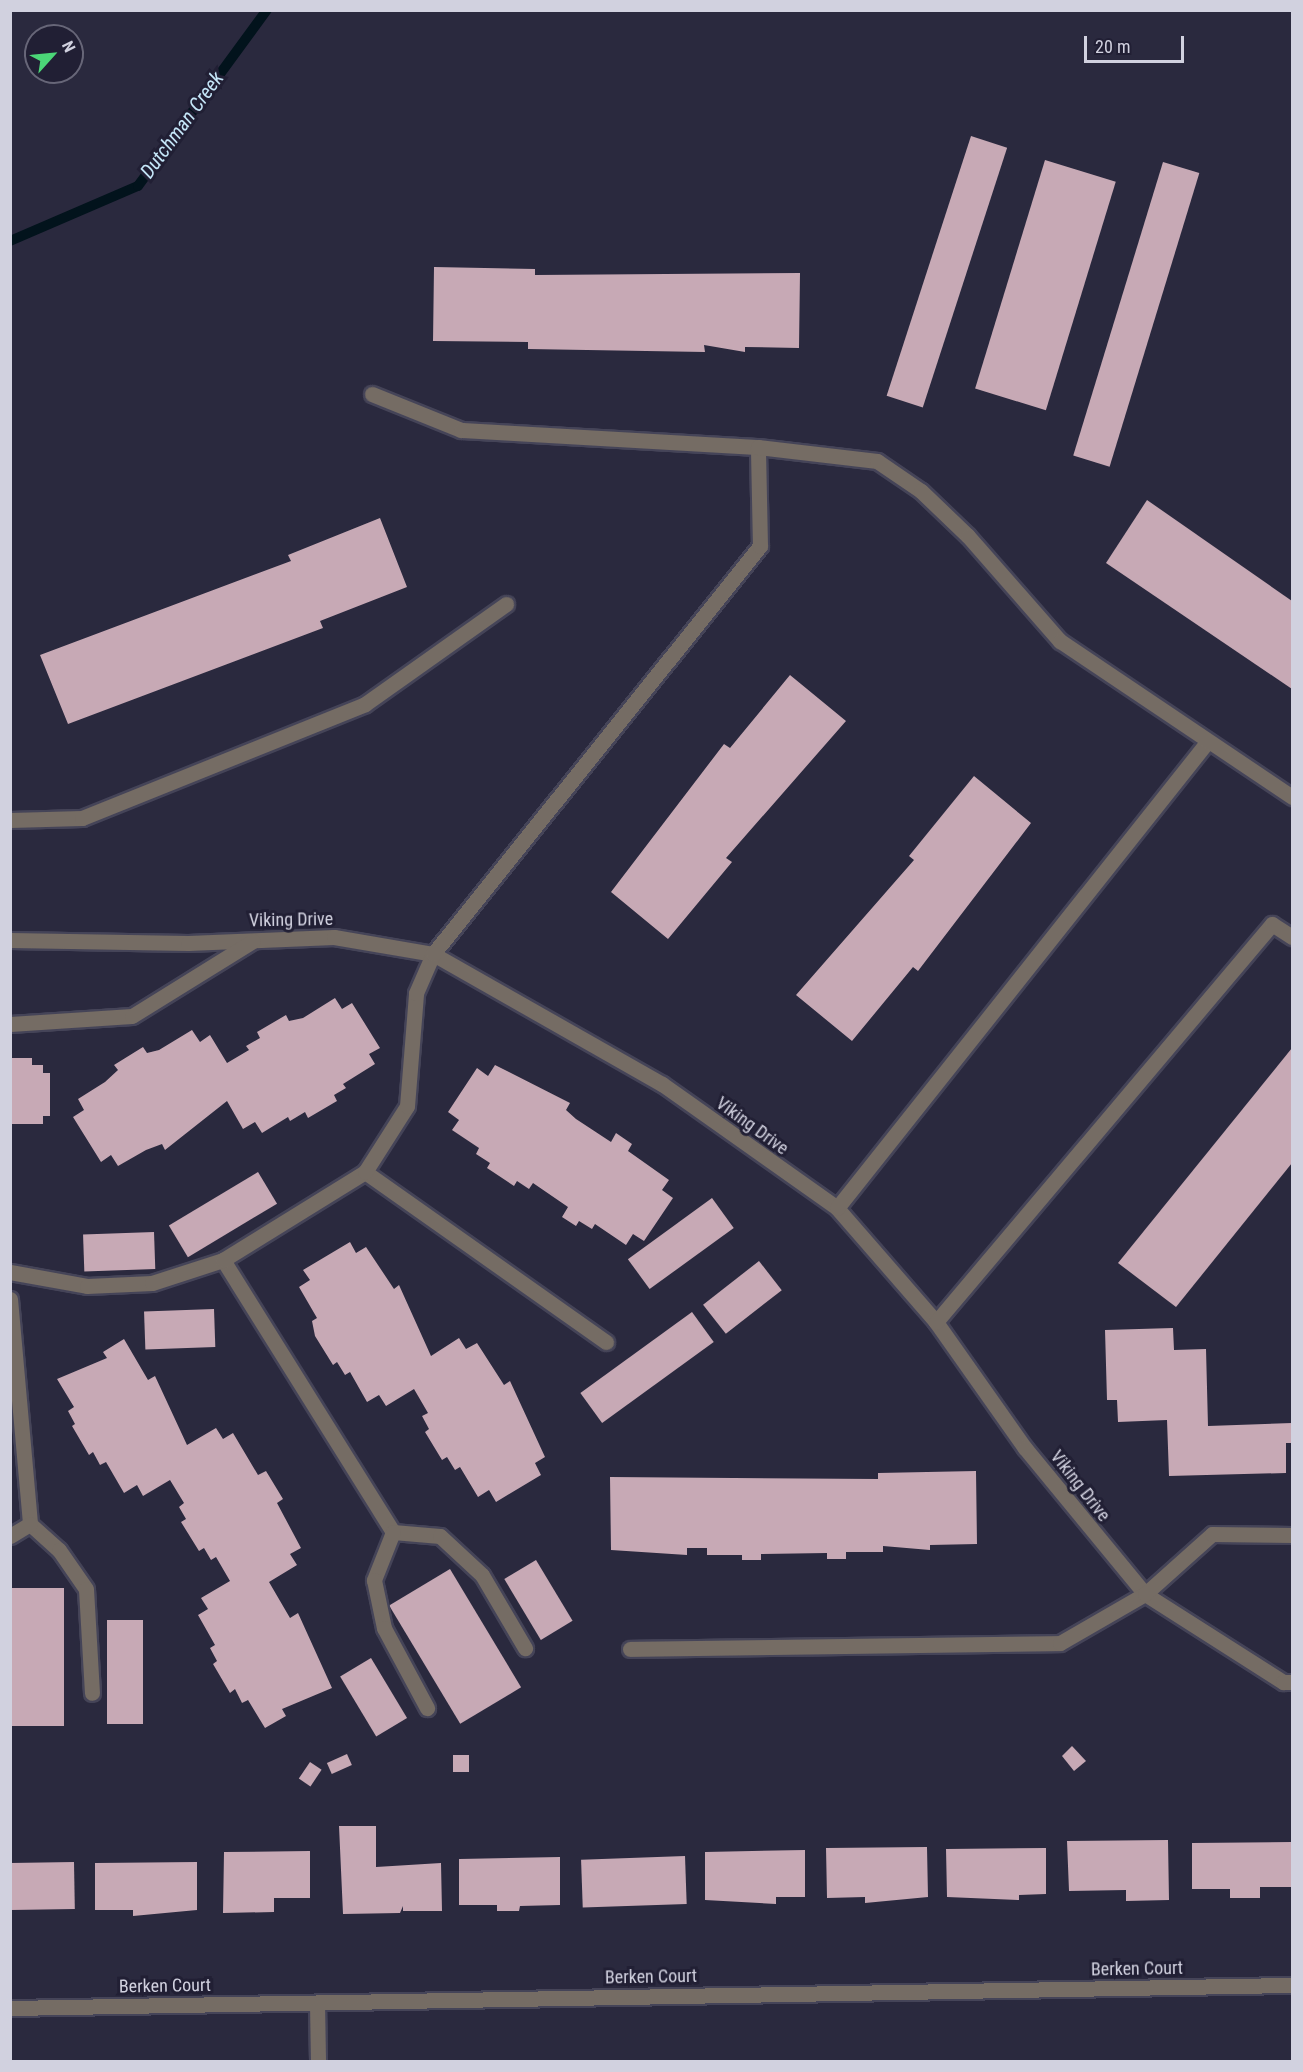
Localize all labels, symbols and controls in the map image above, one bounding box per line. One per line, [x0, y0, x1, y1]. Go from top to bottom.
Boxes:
north arrow [24, 24, 84, 84]
scale bar [1087, 24, 1188, 62]
text: 20 m [1095, 36, 1130, 57]
text: N [58, 38, 79, 55]
water label: Dutchman Creek [135, 67, 229, 183]
street label: Viking Drive [249, 908, 333, 932]
street label: Viking Drive [712, 1093, 792, 1159]
street label: Viking Drive [1046, 1446, 1114, 1526]
street label: Berken Court [1091, 1957, 1183, 1981]
street label: Berken Court [605, 1965, 697, 1989]
street label: Berken Court [119, 1974, 211, 1998]

